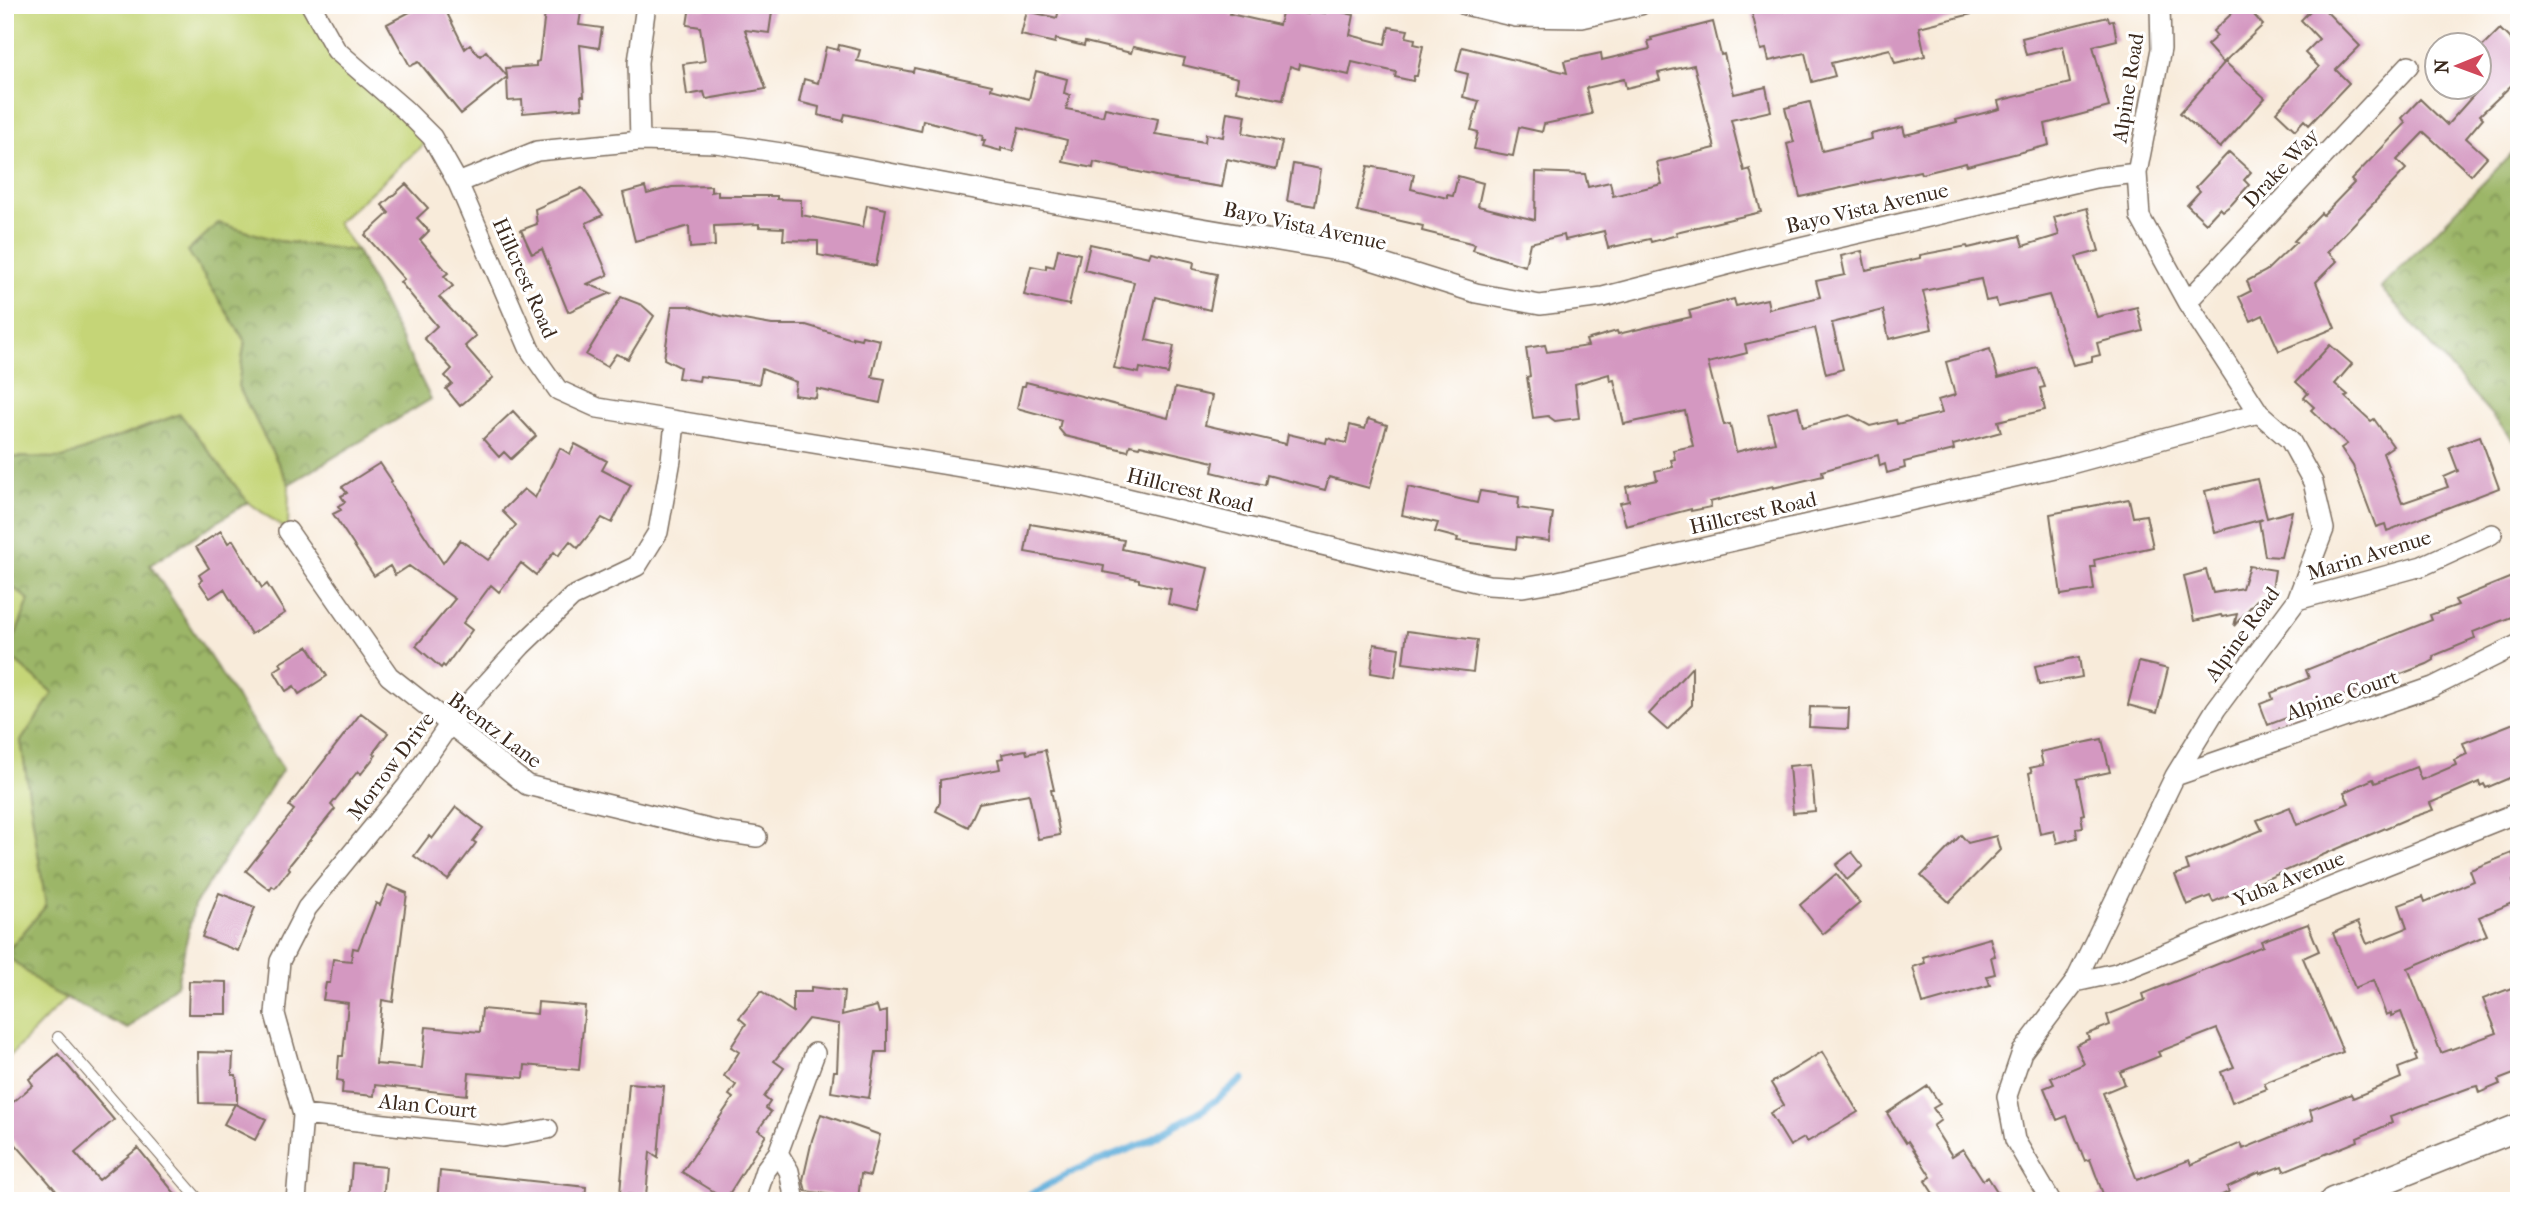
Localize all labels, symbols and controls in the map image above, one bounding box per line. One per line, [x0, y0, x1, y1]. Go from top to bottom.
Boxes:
street label: Alpine Road [2107, 31, 2149, 146]
north arrow [2422, 32, 2492, 102]
text: N [2431, 58, 2453, 74]
street label: Drake Way [2238, 123, 2324, 213]
street label: Bayo Vista Avenue [1783, 178, 1951, 238]
street label: Bayo Vista Avenue [1221, 197, 1389, 255]
street label: Hillcrest Road [488, 214, 562, 342]
street label: Hillcrest Road [1124, 463, 1256, 517]
street label: Hillcrest Road [1687, 487, 1819, 539]
street label: Marin Avenue [2304, 525, 2434, 585]
street label: Alpine Road [2199, 582, 2285, 687]
street label: Alpine Court [2282, 664, 2402, 726]
street label: Brentz Lane [443, 687, 547, 773]
street label: Morrow Drive [343, 707, 439, 825]
street label: Yuba Avenue [2229, 846, 2348, 913]
street label: Alan Court [377, 1089, 479, 1123]

